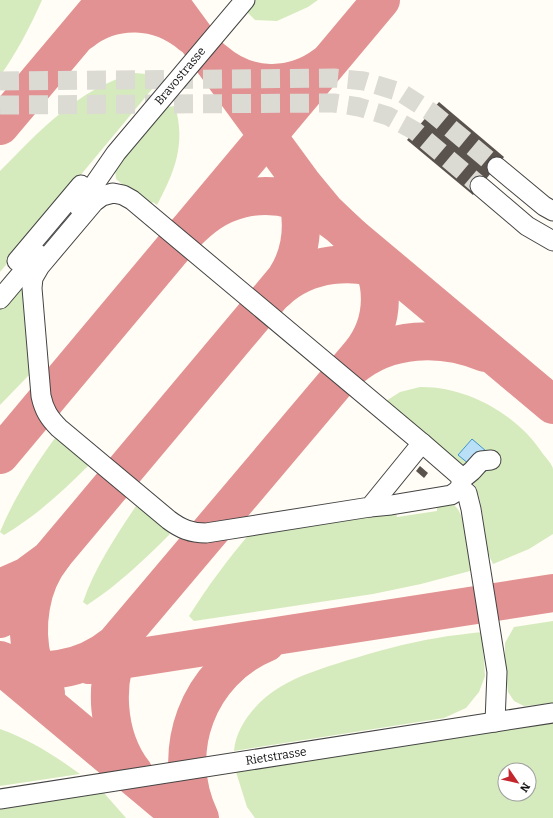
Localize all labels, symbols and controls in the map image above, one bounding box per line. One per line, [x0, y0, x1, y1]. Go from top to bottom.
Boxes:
street label: Bravostrasse [152, 44, 208, 108]
street label: Rietstrasse [244, 744, 308, 768]
north arrow [497, 762, 537, 802]
text: N [517, 780, 533, 795]

